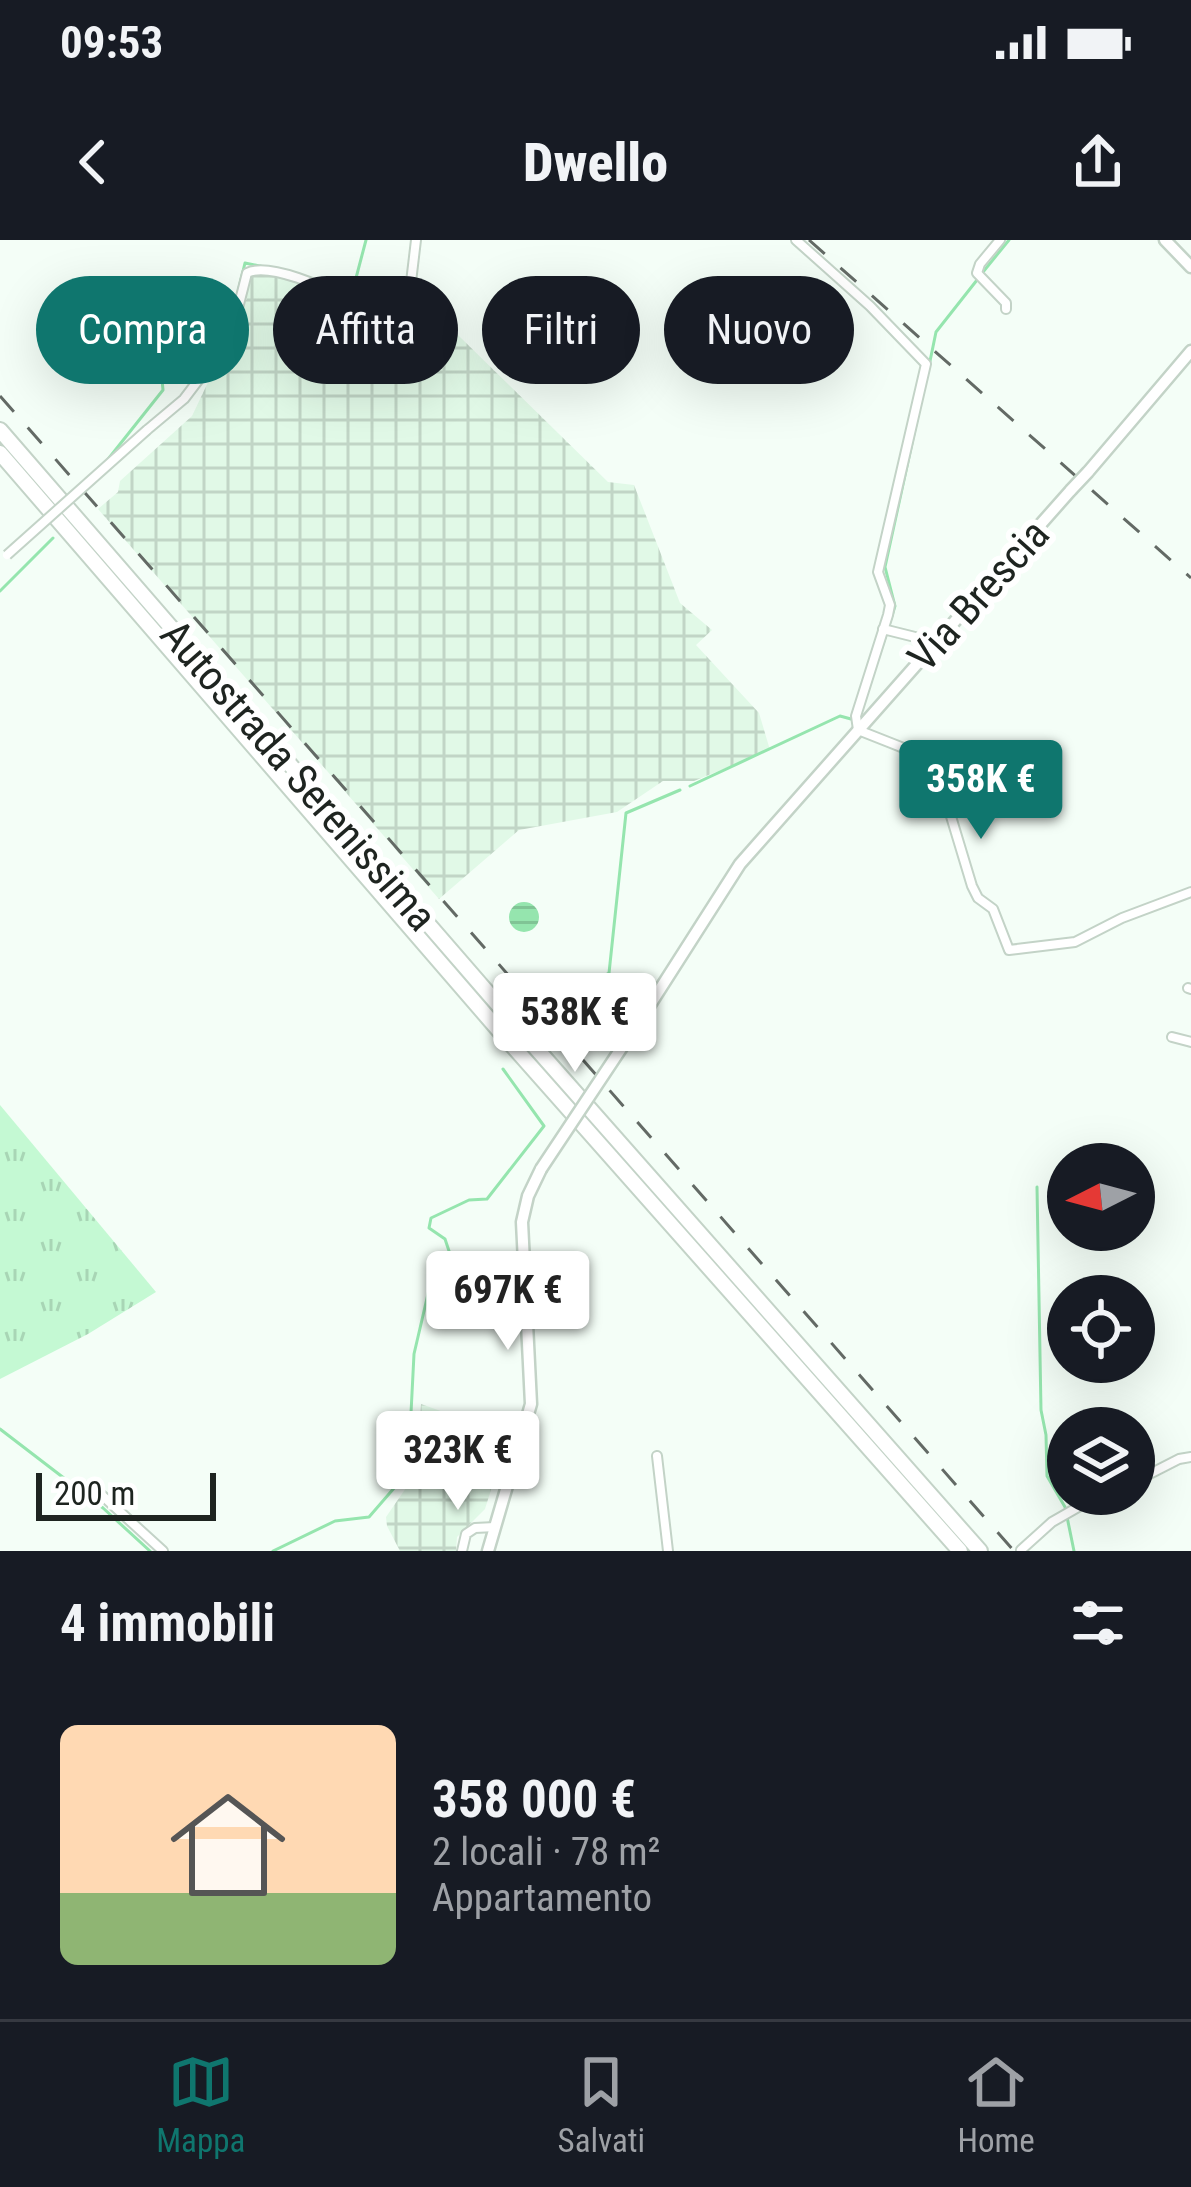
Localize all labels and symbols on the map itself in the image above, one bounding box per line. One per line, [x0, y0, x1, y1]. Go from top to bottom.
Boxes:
street label: Via Brescia [898, 510, 1059, 681]
street label: Autostrada Serenissima [151, 610, 447, 940]
pin: 358K € [883, 740, 1079, 842]
pin: 538K € [477, 973, 673, 1075]
north arrow [1047, 1143, 1155, 1251]
pin: 697K € [410, 1251, 606, 1353]
pin: 323K € [360, 1411, 556, 1513]
scale bar [36, 1467, 216, 1520]

